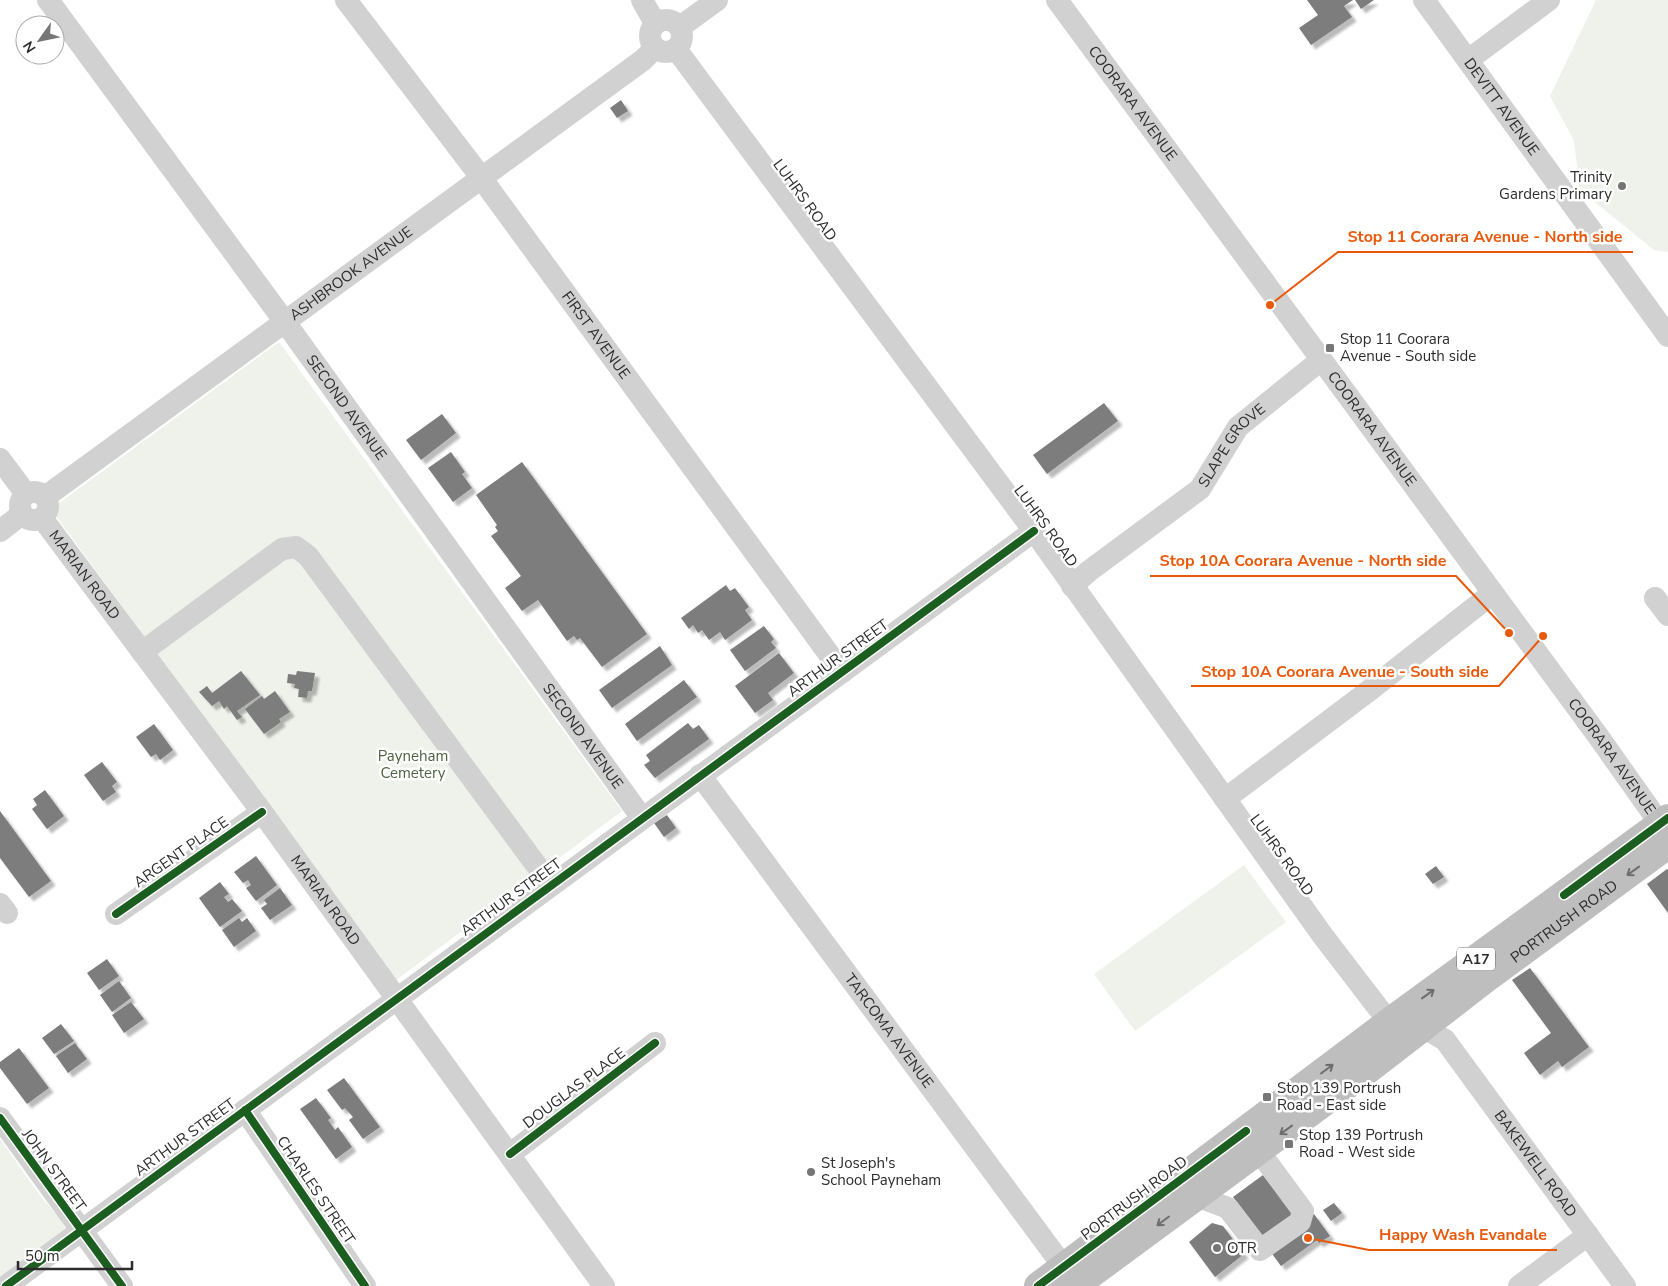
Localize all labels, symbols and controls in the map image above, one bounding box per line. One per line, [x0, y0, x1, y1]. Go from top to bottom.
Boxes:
north arrow [15, 15, 65, 65]
text: N [19, 37, 40, 56]
street label: COORARA AVENUE [1084, 41, 1182, 165]
street label: DEVITT AVENUE [1459, 54, 1544, 160]
street label: LUHRS ROAD [769, 155, 841, 245]
place label: Trinity Gardens Primary [1499, 167, 1612, 204]
marker: Trinity Gardens Primary [1616, 180, 1628, 192]
callout: Stop 11 Coorara Avenue - North side [1338, 221, 1633, 252]
street label: ASHBROOK AVENUE [285, 222, 417, 325]
text: Stop 11 Coorara Avenue - North side [1348, 226, 1623, 248]
street label: FIRST AVENUE [557, 287, 635, 383]
place label: Stop 11 Coorara Avenue - South side [1340, 329, 1476, 366]
marker: Stop 11 Coorara Avenue - South side [1324, 342, 1336, 354]
street label: SECOND AVENUE [302, 351, 391, 464]
street label: COORARA AVENUE [1323, 367, 1421, 490]
street label: SLAPE GROVE [1193, 399, 1269, 491]
street label: LUHRS ROAD [1010, 481, 1082, 571]
street label: MARIAN ROAD [44, 526, 125, 624]
callout: Stop 10A Coorara Avenue - North side [1150, 545, 1456, 576]
text: Stop 10A Coorara Avenue - North side [1160, 550, 1447, 572]
street label: ARTHUR STREET [783, 615, 893, 701]
callout: Stop 10A Coorara Avenue - South side [1191, 655, 1499, 686]
text: Stop 10A Coorara Avenue - South side [1201, 661, 1489, 683]
street label: SECOND AVENUE [538, 679, 628, 793]
street label: COORARA AVENUE [1564, 694, 1660, 818]
park label: Payneham Cemetery [378, 746, 448, 783]
street label: LUHRS ROAD [1246, 810, 1318, 900]
street label: ARGENT PLACE [130, 812, 232, 892]
street label: MARIAN ROAD [286, 851, 365, 949]
street label: ARTHUR STREET [456, 854, 566, 940]
one-way arrow [1627, 865, 1640, 876]
street label: PORTRUSH ROAD [1506, 875, 1622, 968]
road number: A17 [1457, 948, 1495, 971]
street label: TARCOMA AVENUE [840, 969, 938, 1092]
one-way arrow [1421, 989, 1435, 999]
street label: DOUGLAS PLACE [519, 1043, 629, 1133]
one-way arrow [1320, 1064, 1333, 1075]
place label: Stop 139 Portrush Road - East side [1277, 1078, 1401, 1115]
marker: Stop 139 Portrush Road - East side [1261, 1091, 1273, 1103]
street label: ARTHUR STREET [130, 1094, 240, 1180]
street label: BAKEWELL ROAD [1490, 1106, 1581, 1221]
street label: JOHN STREET [17, 1124, 91, 1215]
one-way arrow [1279, 1125, 1293, 1135]
place label: Stop 139 Portrush Road - West side [1299, 1125, 1423, 1162]
street label: CHARLES STREET [272, 1132, 360, 1248]
marker: Stop 139 Portrush Road - West side [1283, 1138, 1295, 1150]
street label: PORTRUSH ROAD [1077, 1151, 1191, 1245]
place label: St Joseph's School Payneham [821, 1153, 941, 1190]
marker: St Joseph's School Payneham [805, 1166, 817, 1178]
one-way arrow [1157, 1215, 1170, 1226]
callout: Happy Wash Evandale [1369, 1219, 1557, 1250]
text: Happy Wash Evandale [1379, 1224, 1547, 1246]
scale bar [18, 1238, 131, 1270]
place label: OTR [1227, 1238, 1257, 1258]
marker: OTR [1211, 1242, 1223, 1254]
text: 50 m [25, 1246, 60, 1266]

